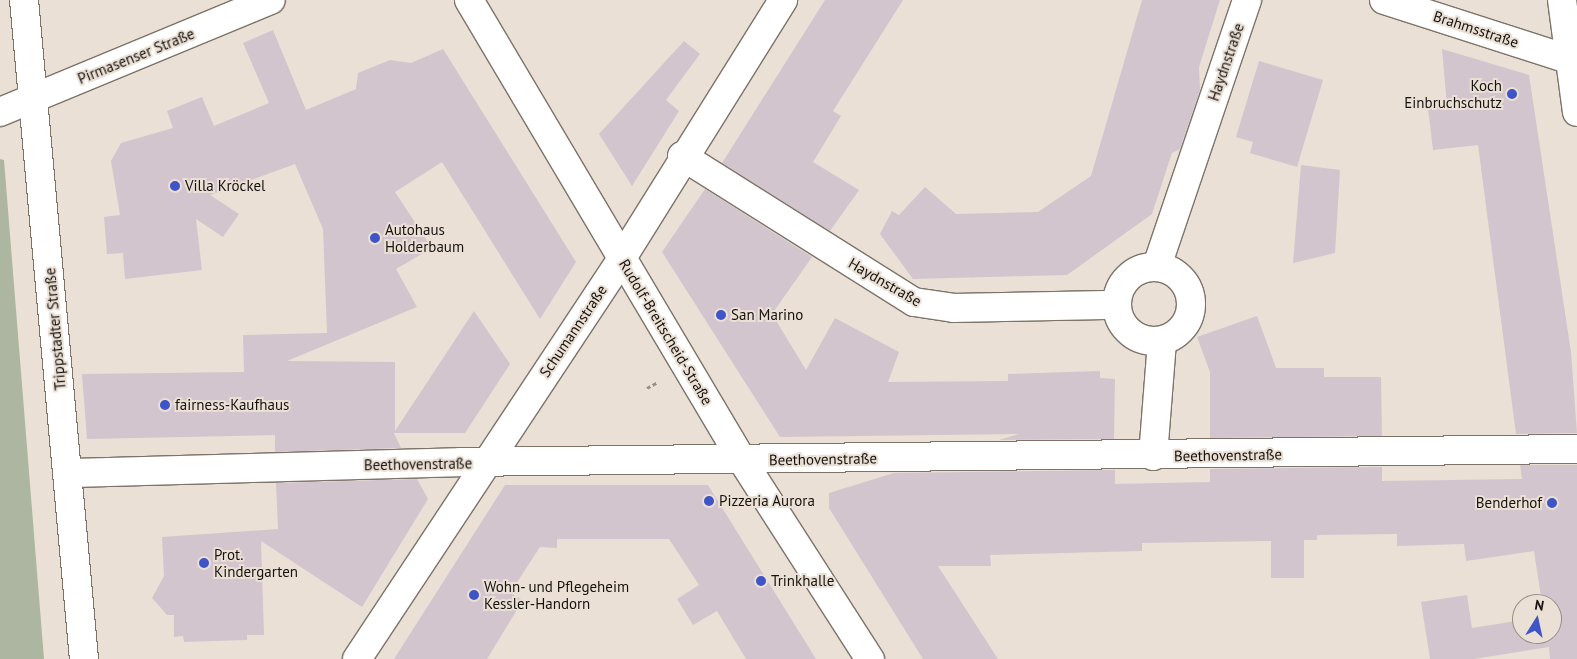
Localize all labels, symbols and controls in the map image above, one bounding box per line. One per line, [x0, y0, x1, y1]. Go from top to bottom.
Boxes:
street label: Brahmsstraße [1431, 7, 1521, 51]
street label: Haydnstraße [1204, 21, 1248, 103]
street label: Pirmasenser Straße [75, 24, 197, 88]
place label: Koch Einbruchschutz [1404, 76, 1502, 111]
marker: Koch Einbruchschutz [1506, 88, 1518, 100]
place label: Villa Kröckel [185, 177, 265, 195]
marker: Villa Kröckel [169, 180, 181, 192]
place label: Autohaus Holderbaum [385, 220, 464, 255]
marker: Autohaus Holderbaum [369, 232, 381, 244]
street label: Haydnstraße [845, 254, 925, 310]
street label: Rudolf-Breitscheid-Straße [615, 256, 717, 408]
street label: Trippstadter Straße [41, 267, 69, 391]
street label: Schumannstraße [535, 281, 611, 381]
place label: San Marino [731, 306, 803, 324]
marker: San Marino [715, 309, 727, 321]
place label: fairness-Kaufhaus [175, 396, 289, 414]
marker: fairness-Kaufhaus [159, 399, 171, 411]
street label: Beethovenstraße [1174, 445, 1282, 465]
street label: Beethovenstraße [769, 449, 877, 469]
street label: Beethovenstraße [364, 454, 472, 474]
place label: Pizzeria Aurora [719, 492, 815, 510]
place label: Benderhof [1476, 494, 1542, 512]
marker: Pizzeria Aurora [703, 495, 715, 507]
marker: Benderhof [1546, 497, 1558, 509]
place label: Prot. Kindergarten [214, 545, 298, 580]
marker: Prot. Kindergarten [198, 557, 210, 569]
place label: Trinkhalle [771, 572, 834, 590]
marker: Trinkhalle [755, 575, 767, 587]
place label: Wohn- und Pflegeheim Kessler-Handorn [484, 577, 630, 612]
marker: Wohn- und Pflegeheim Kessler-Handorn [468, 589, 480, 601]
north arrow [1512, 594, 1562, 644]
text: N [1533, 596, 1546, 615]

